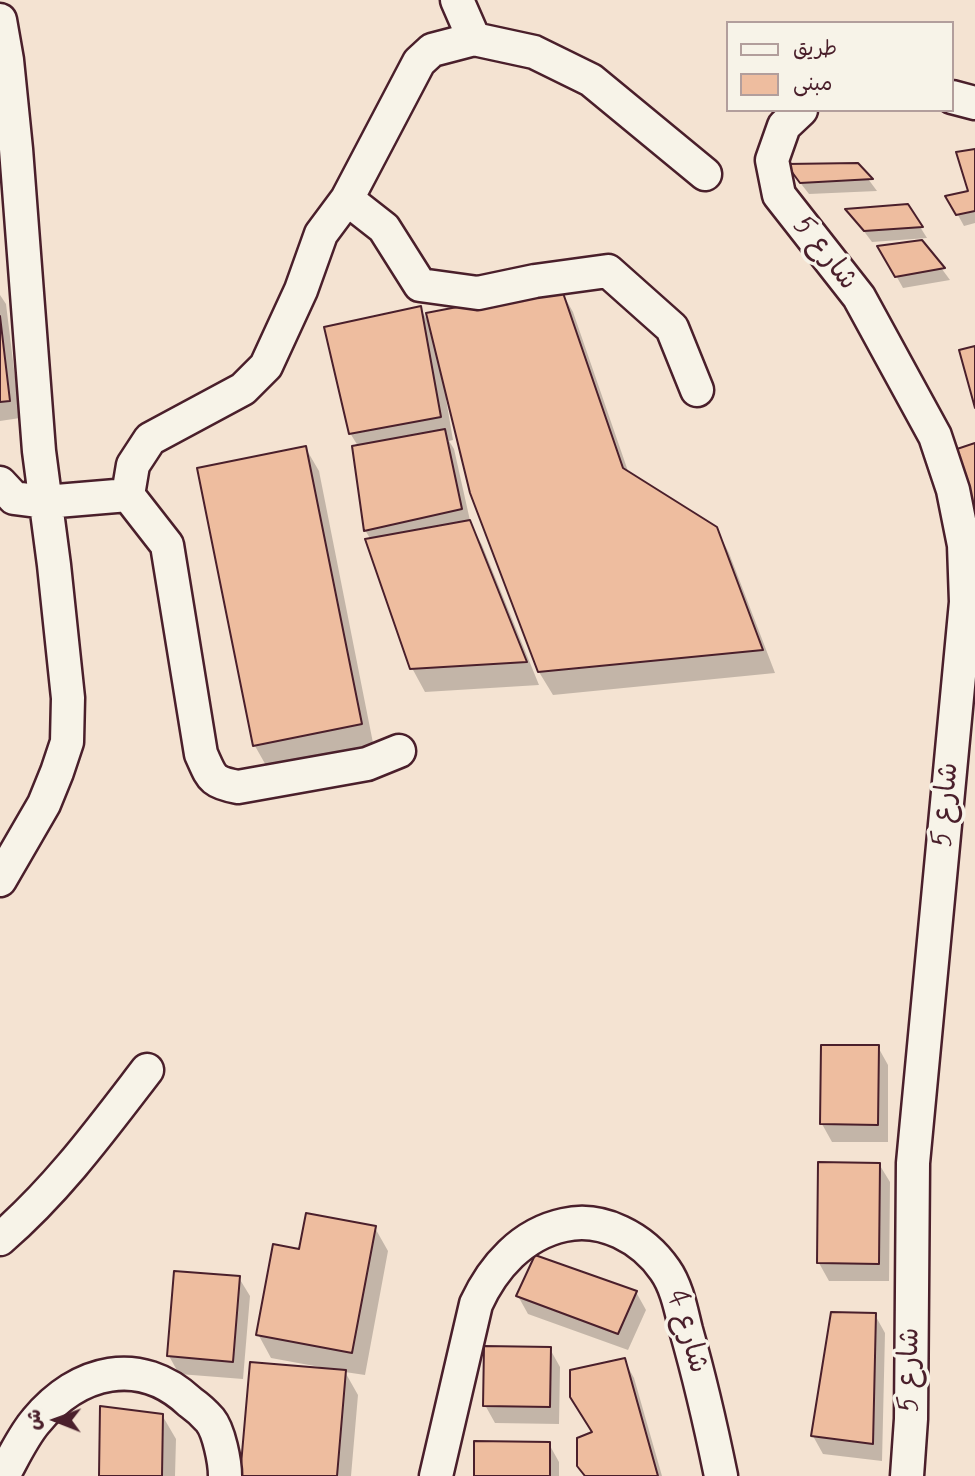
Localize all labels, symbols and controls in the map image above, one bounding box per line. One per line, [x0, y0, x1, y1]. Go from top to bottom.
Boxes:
legend [726, 21, 954, 112]
text: طريق [793, 35, 837, 63]
text: مبنى [793, 70, 832, 98]
street label: شارع 5 [785, 210, 863, 298]
street label: شارع 5 [927, 761, 967, 849]
street label: شارع 4 [658, 1287, 714, 1377]
street label: شارع 5 [893, 1327, 929, 1413]
north arrow [21, 1385, 91, 1455]
text: ش [22, 1409, 47, 1430]

